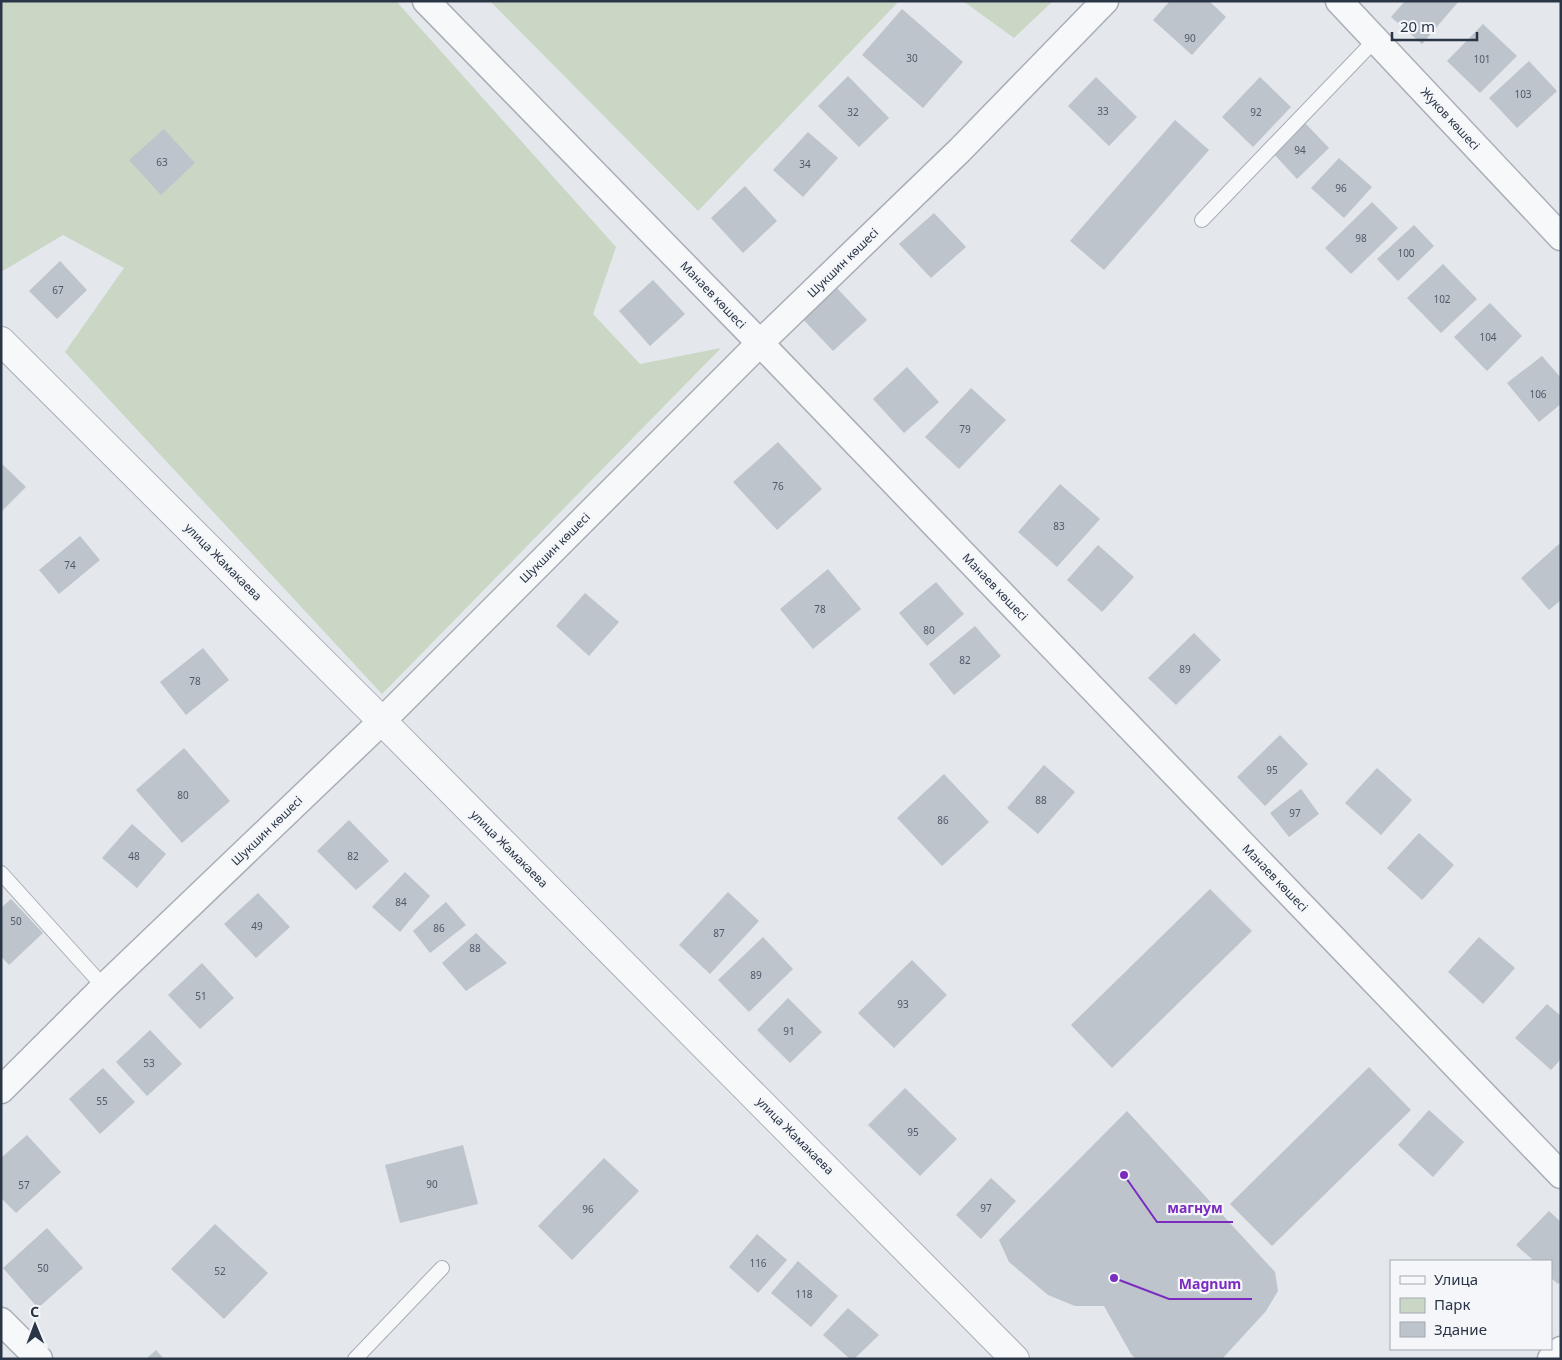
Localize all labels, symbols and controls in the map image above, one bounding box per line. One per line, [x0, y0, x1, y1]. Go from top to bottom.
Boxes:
scale bar [1392, 10, 1477, 42]
text: 20 m [1400, 16, 1435, 36]
house number: 90 [1184, 31, 1196, 45]
house number: 30 [906, 51, 918, 65]
house number: 101 [1473, 52, 1491, 66]
street label: Жуков көшесі [1417, 84, 1484, 154]
house number: 103 [1514, 87, 1532, 101]
house number: 33 [1097, 104, 1109, 118]
house number: 32 [847, 105, 859, 119]
house number: 92 [1250, 105, 1262, 119]
house number: 94 [1294, 143, 1306, 157]
house number: 63 [156, 155, 168, 169]
house number: 34 [799, 157, 811, 171]
house number: 96 [1335, 181, 1347, 195]
street label: Шукшин көшесі [803, 224, 882, 301]
house number: 98 [1355, 231, 1367, 245]
house number: 100 [1397, 246, 1415, 260]
street label: Манаев көшесі [677, 257, 750, 332]
house number: 67 [52, 283, 64, 297]
house number: 102 [1433, 292, 1451, 306]
house number: 104 [1479, 330, 1497, 344]
house number: 106 [1529, 387, 1547, 401]
house number: 79 [959, 422, 971, 436]
house number: 76 [772, 479, 784, 493]
street label: Шукшин көшесі [516, 509, 594, 587]
street label: улица Жамакаева [181, 519, 266, 604]
house number: 83 [1053, 519, 1065, 533]
street label: Манаев көшесі [959, 549, 1032, 624]
house number: 74 [64, 558, 76, 572]
house number: 78 [814, 602, 826, 616]
house number: 80 [923, 623, 935, 637]
house number: 82 [959, 653, 971, 667]
house number: 89 [1179, 662, 1191, 676]
house number: 78 [189, 674, 201, 688]
house number: 95 [1266, 763, 1278, 777]
house number: 80 [177, 788, 189, 802]
street label: Шукшин көшесі [227, 792, 306, 869]
house number: 88 [1035, 793, 1047, 807]
street label: улица Жамакаева [467, 806, 552, 891]
house number: 97 [1289, 806, 1301, 820]
house number: 86 [937, 813, 949, 827]
street label: Манаев көшесі [1239, 840, 1312, 915]
house number: 48 [128, 849, 140, 863]
house number: 82 [347, 849, 359, 863]
house number: 84 [395, 895, 407, 909]
house number: 50 [10, 914, 22, 928]
house number: 49 [251, 919, 263, 933]
house number: 86 [433, 921, 445, 935]
house number: 87 [713, 926, 725, 940]
house number: 88 [469, 941, 481, 955]
house number: 89 [750, 968, 762, 982]
house number: 51 [195, 989, 207, 1003]
house number: 93 [897, 997, 909, 1011]
house number: 91 [783, 1024, 795, 1038]
house number: 53 [143, 1056, 155, 1070]
street label: улица Жамакаева [753, 1093, 838, 1178]
house number: 55 [96, 1094, 108, 1108]
house number: 95 [907, 1125, 919, 1139]
house number: 90 [426, 1177, 438, 1191]
house number: 57 [18, 1178, 30, 1192]
callout: магнум [1157, 1193, 1233, 1222]
text: магнум [1167, 1198, 1223, 1217]
house number: 97 [980, 1201, 992, 1215]
house number: 96 [582, 1202, 594, 1216]
house number: 116 [749, 1256, 767, 1270]
legend [1390, 1260, 1552, 1350]
house number: 50 [37, 1261, 49, 1275]
house number: 52 [214, 1264, 226, 1278]
text: Улица [1434, 1269, 1478, 1289]
callout: Magnum [1169, 1270, 1252, 1299]
text: Magnum [1179, 1274, 1241, 1293]
house number: 118 [795, 1287, 813, 1301]
text: Парк [1434, 1294, 1470, 1314]
north arrow [10, 1300, 60, 1350]
text: С [30, 1302, 39, 1321]
text: Здание [1434, 1319, 1487, 1339]

